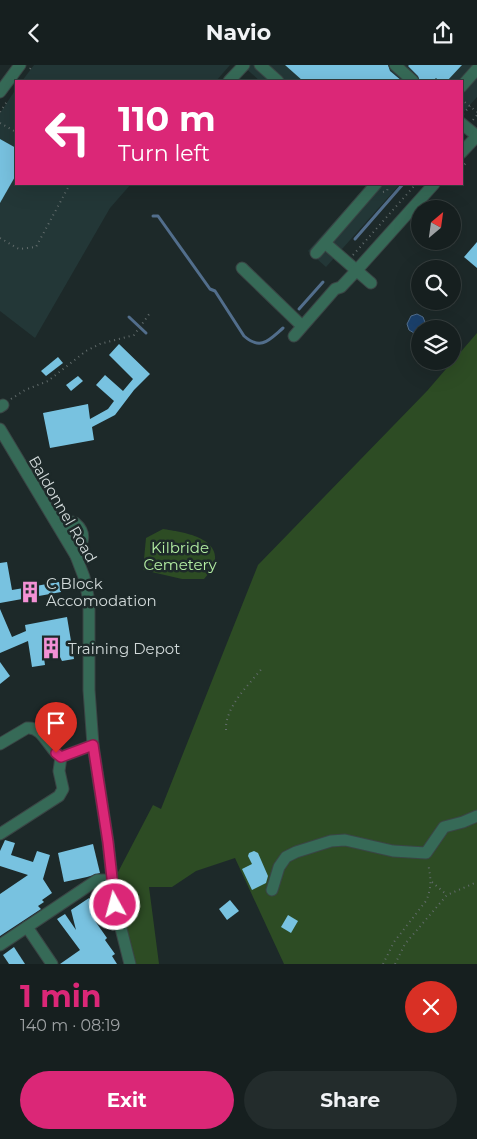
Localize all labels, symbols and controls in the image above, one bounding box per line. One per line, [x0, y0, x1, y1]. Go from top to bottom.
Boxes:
icon: back [20, 19, 48, 47]
text: Navio [206, 19, 271, 46]
icon: share [429, 19, 457, 47]
text: 110 m [118, 97, 216, 140]
icon: left [35, 100, 100, 165]
text: Turn left [118, 140, 210, 167]
north arrow [411, 200, 461, 250]
map controls [411, 200, 461, 370]
button: search [411, 260, 461, 310]
button: layers [411, 320, 461, 370]
street label: Baldonnel Road [25, 452, 101, 566]
park label: Kilbride Cemetery [143, 538, 217, 574]
place label: C Block Accomodation [46, 574, 157, 610]
building icon: C Block Accomodation [17, 579, 43, 605]
building icon: Training Depot [38, 635, 64, 661]
place label: Training Depot [68, 639, 180, 658]
pin [35, 702, 77, 753]
icon: arrive [42, 709, 70, 737]
position arrow [88, 878, 140, 930]
text: 1 min [20, 978, 101, 1015]
button: close [405, 981, 457, 1033]
text: 140 m · 08:19 [20, 1016, 120, 1035]
button: Exit [20, 1071, 234, 1129]
button: Share [244, 1071, 457, 1129]

